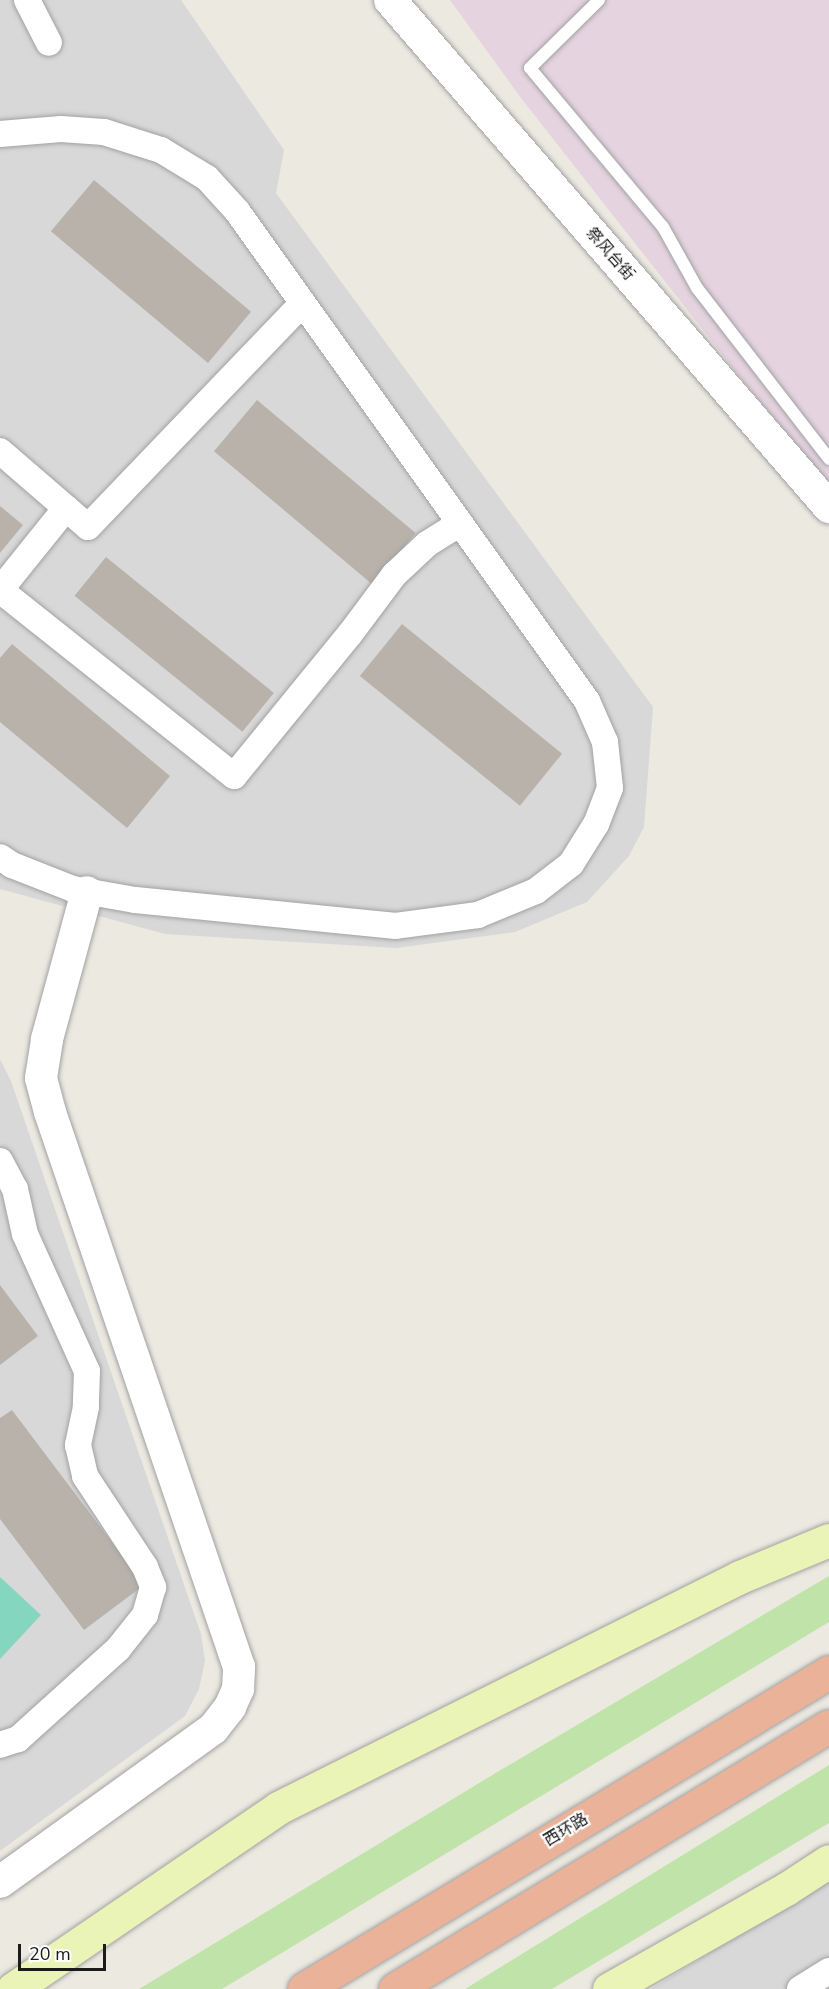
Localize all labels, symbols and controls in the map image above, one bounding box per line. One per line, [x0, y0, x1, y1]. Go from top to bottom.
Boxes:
street label: 祭风台街 [582, 224, 638, 284]
street label: 西环路 [540, 1809, 592, 1851]
scale bar [21, 1932, 110, 1970]
text: 20 m [29, 1942, 71, 1966]

